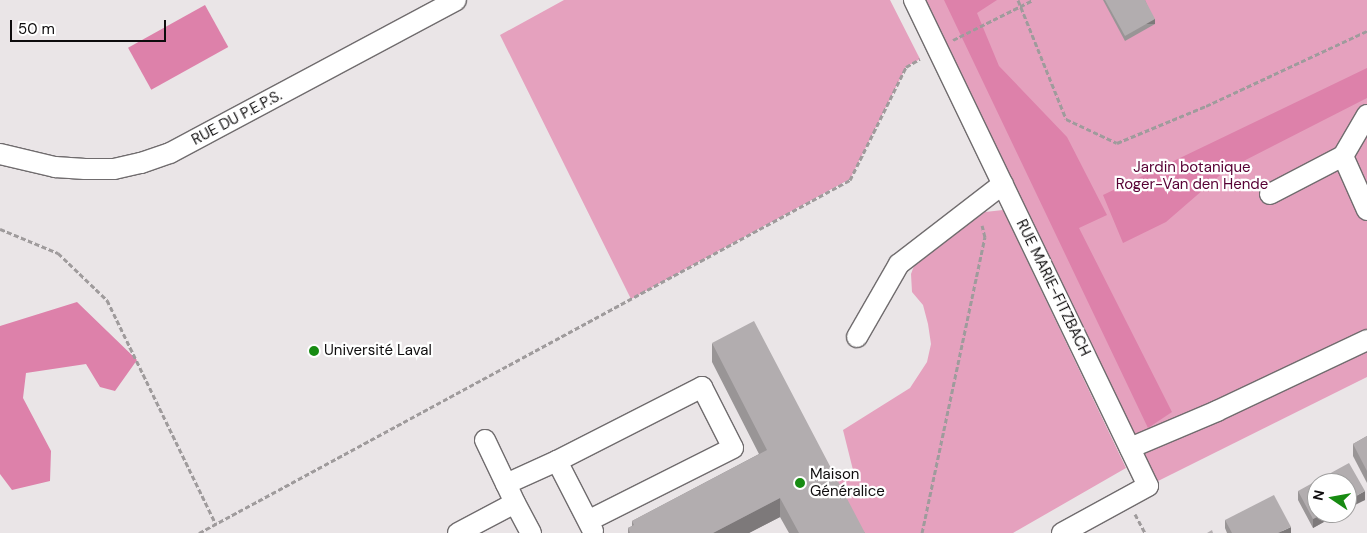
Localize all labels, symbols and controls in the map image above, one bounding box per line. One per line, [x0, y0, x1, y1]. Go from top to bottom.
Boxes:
scale bar [12, 10, 169, 42]
text: 50 m [18, 19, 55, 39]
street label: RUE DU P.E.P.S. [189, 87, 285, 149]
park label: Jardin botanique Roger-Van den Hende [1116, 158, 1268, 193]
street label: RUE MARIE-FITZBACH [1012, 217, 1094, 359]
place label: Université Laval [324, 342, 432, 360]
marker: Université Laval [308, 345, 320, 357]
place label: Maison Généralice [810, 465, 885, 500]
north arrow [1307, 473, 1357, 523]
marker: Maison Généralice [794, 477, 806, 489]
text: N [1308, 488, 1328, 502]

